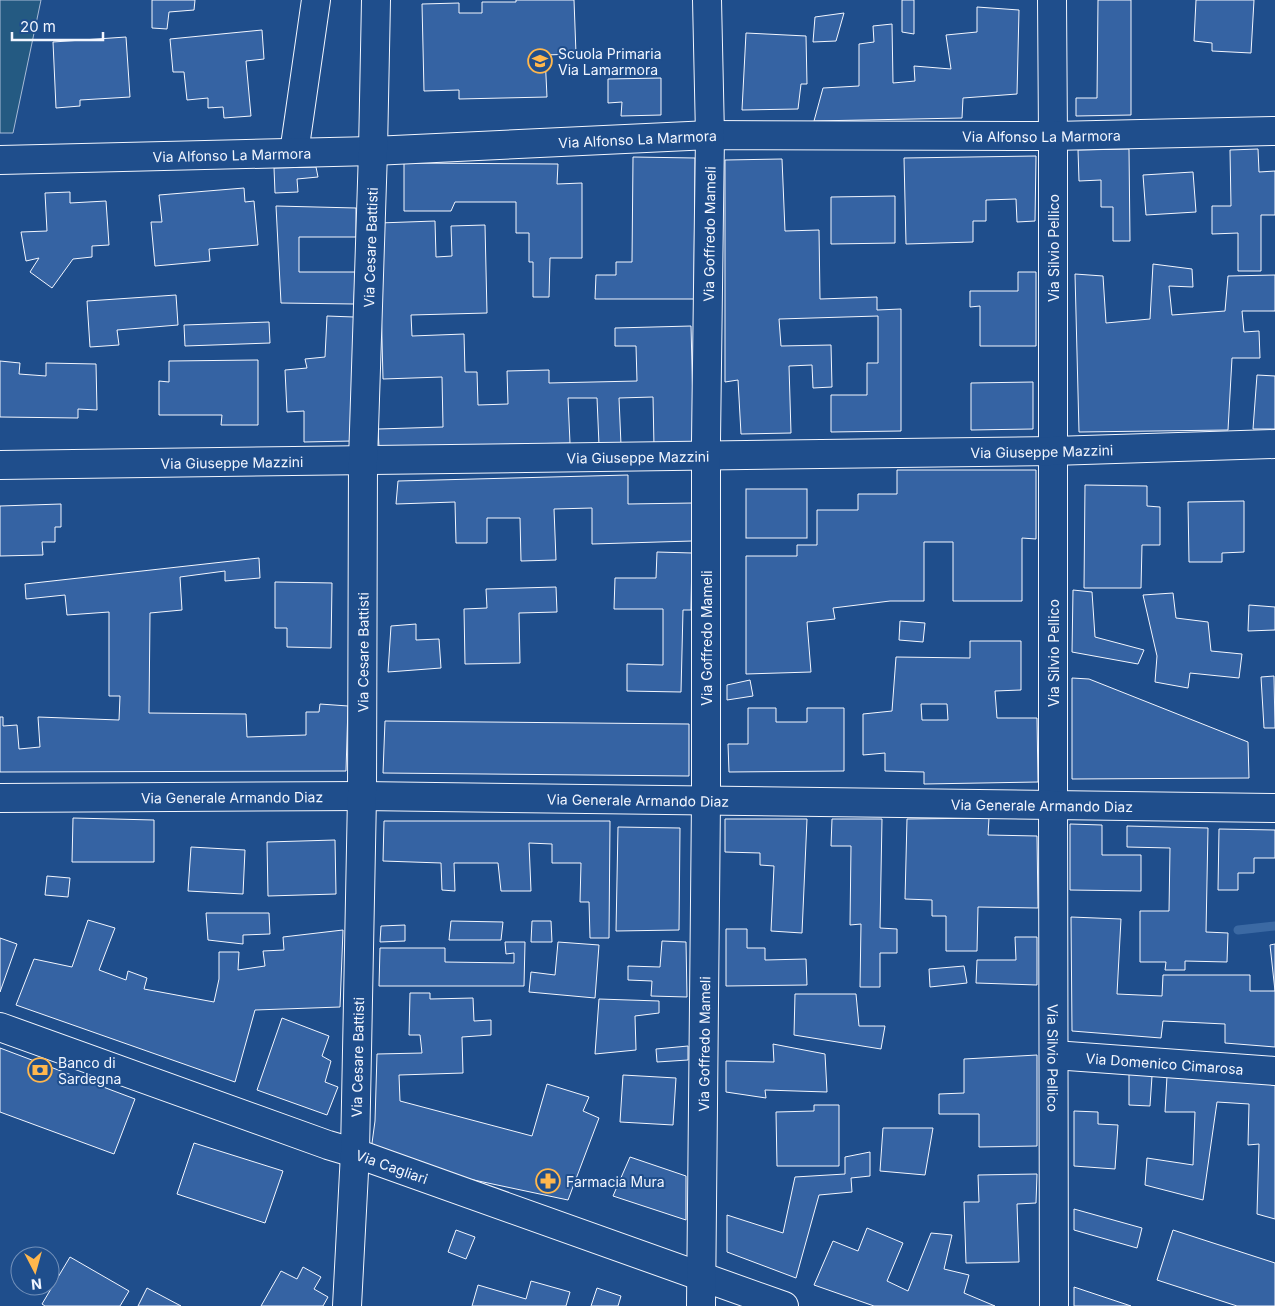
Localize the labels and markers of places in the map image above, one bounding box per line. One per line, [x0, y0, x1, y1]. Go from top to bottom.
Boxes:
place label: Scuola Primaria Via Lamarmora [558, 45, 662, 78]
school or university icon: Scuola Primaria Via Lamarmora [527, 48, 553, 74]
place label: Banco di Sardegna [58, 1054, 121, 1087]
bank icon: Banco di Sardegna [27, 1057, 53, 1083]
pharmacy icon: Farmacia Mura [535, 1168, 561, 1194]
place label: Farmacia Mura [566, 1173, 665, 1190]

